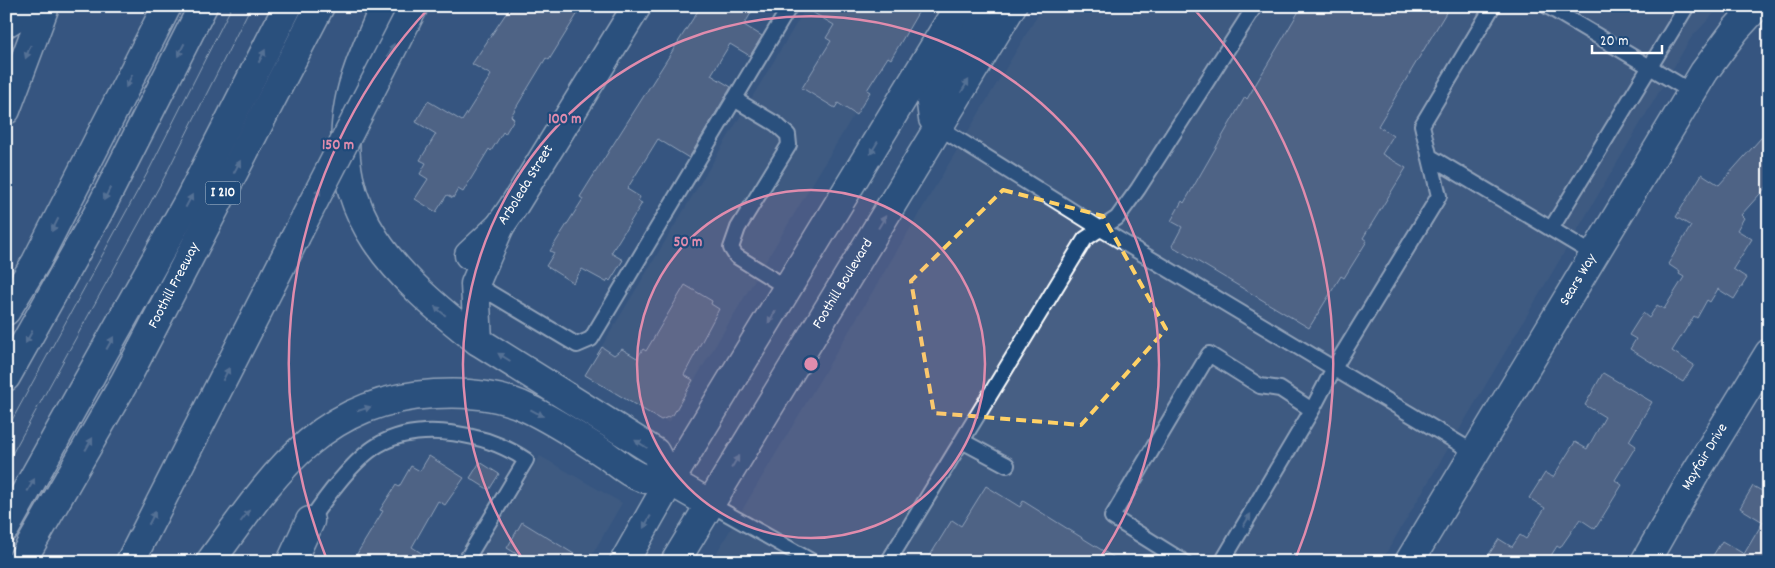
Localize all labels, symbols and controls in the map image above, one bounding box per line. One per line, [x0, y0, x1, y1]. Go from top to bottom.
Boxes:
scale bar [1592, 22, 1662, 54]
text: 20 m [1600, 31, 1628, 53]
one-way arrow [177, 42, 185, 57]
one-way arrow [387, 43, 395, 58]
one-way arrow [24, 45, 32, 60]
one-way arrow [258, 49, 266, 63]
one-way arrow [125, 73, 133, 88]
one-way arrow [960, 80, 969, 93]
text: 100 m [548, 109, 582, 131]
text: 150 m [322, 135, 354, 157]
street label: Arboleda Street [493, 140, 560, 230]
one-way arrow [870, 142, 879, 155]
one-way arrow [233, 159, 241, 174]
road number: I 210 [206, 182, 240, 204]
one-way arrow [103, 187, 111, 202]
one-way arrow [313, 188, 321, 202]
one-way arrow [184, 194, 193, 207]
one-way arrow [878, 215, 887, 228]
one-way arrow [51, 218, 59, 232]
text: 50 m [674, 232, 702, 254]
street label: Foothill Boulevard [808, 235, 879, 333]
street label: Foothill Freeway [143, 238, 206, 333]
street label: Sears Way [1554, 249, 1603, 310]
one-way arrow [433, 305, 446, 316]
one-way arrow [767, 310, 776, 324]
one-way arrow [24, 330, 33, 343]
one-way arrow [105, 336, 114, 349]
one-way arrow [497, 353, 511, 362]
centre of rings [802, 355, 820, 373]
one-way arrow [222, 367, 230, 381]
one-way arrow [357, 405, 372, 413]
one-way arrow [530, 409, 544, 417]
street label: Mayfair Drive [1677, 419, 1734, 495]
one-way arrow [84, 437, 93, 450]
one-way arrow [635, 439, 648, 449]
one-way arrow [731, 456, 740, 469]
one-way arrow [26, 478, 35, 491]
one-way arrow [240, 510, 251, 523]
one-way arrow [148, 511, 156, 526]
one-way arrow [1243, 512, 1251, 527]
one-way arrow [643, 515, 652, 528]

